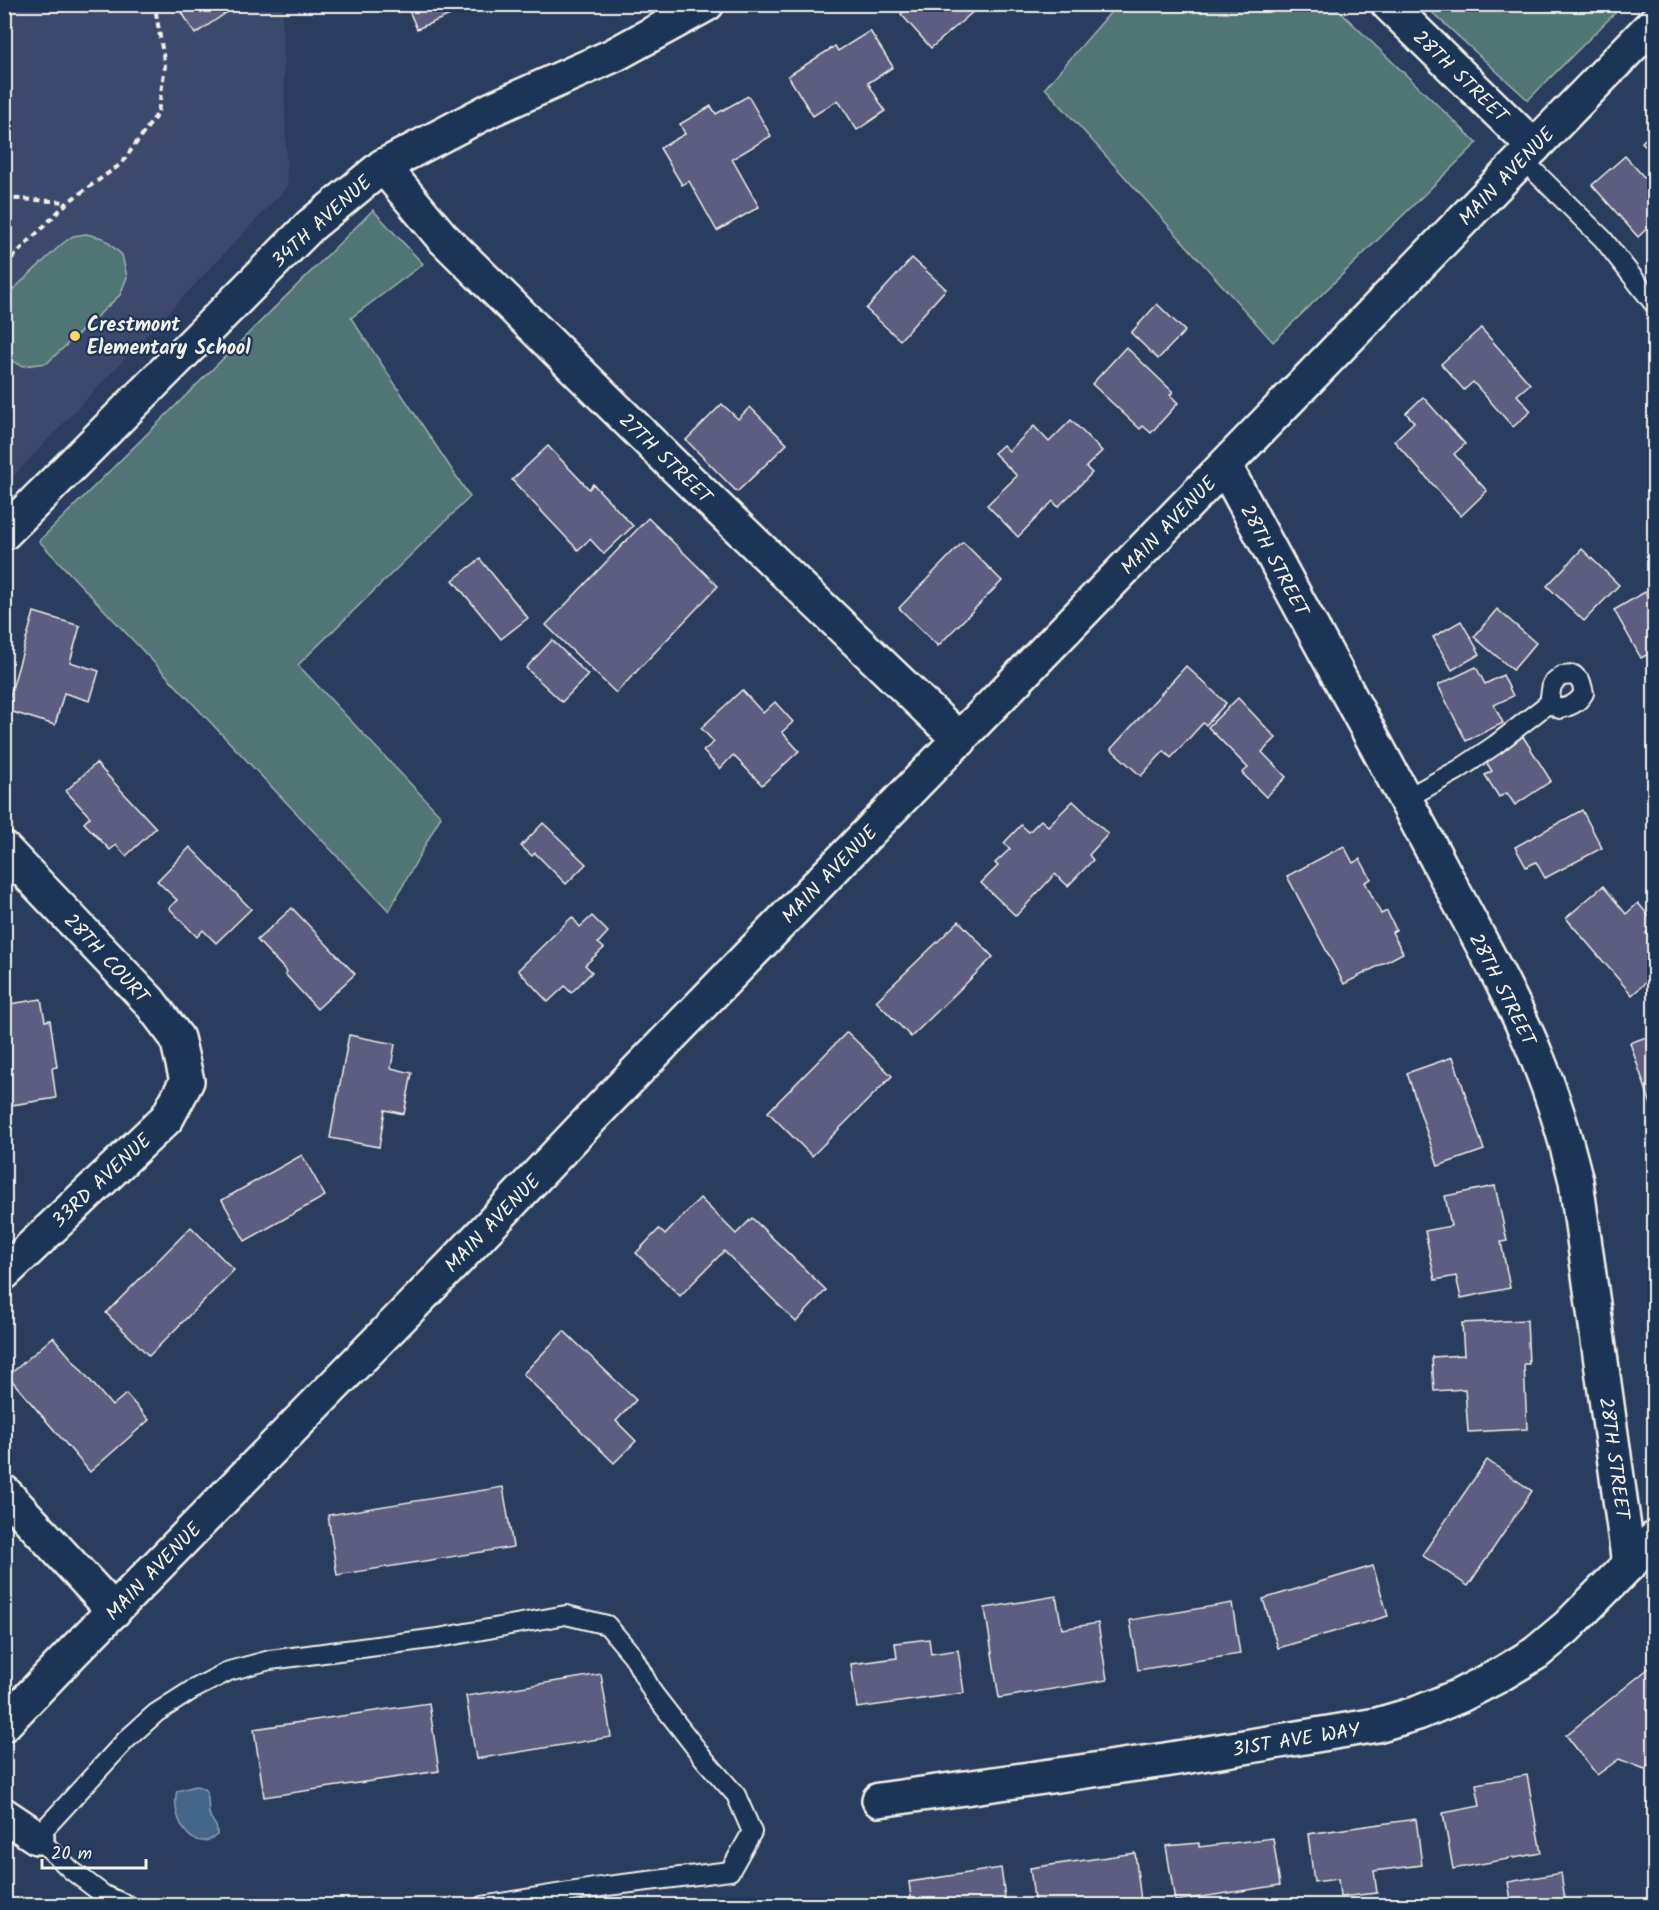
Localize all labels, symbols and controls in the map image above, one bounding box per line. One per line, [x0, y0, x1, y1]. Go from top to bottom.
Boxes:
street label: 28TH STREET [1404, 23, 1517, 133]
street label: MAIN AVENUE [1452, 120, 1564, 234]
street label: 34TH AVENUE [265, 167, 381, 277]
place label: Crestmont Elementary School [87, 310, 251, 365]
marker: Crestmont Elementary School [68, 329, 82, 343]
street label: 27TH STREET [610, 406, 721, 514]
street label: MAIN AVENUE [1114, 469, 1226, 583]
street label: 28TH STREET [1230, 499, 1317, 625]
street label: MAIN AVENUE [775, 818, 887, 932]
street label: 28TH COURT [55, 907, 158, 1014]
street label: 28TH STREET [1459, 928, 1544, 1054]
street label: 33RD AVENUE [45, 1126, 161, 1237]
street label: MAIN AVENUE [438, 1167, 550, 1281]
street label: 28TH STREET [1589, 1395, 1638, 1524]
street label: MAIN AVENUE [99, 1515, 211, 1629]
street label: 31ST AVE WAY [1230, 1715, 1364, 1767]
scale bar [42, 1832, 146, 1870]
text: 20 m [51, 1840, 92, 1869]

